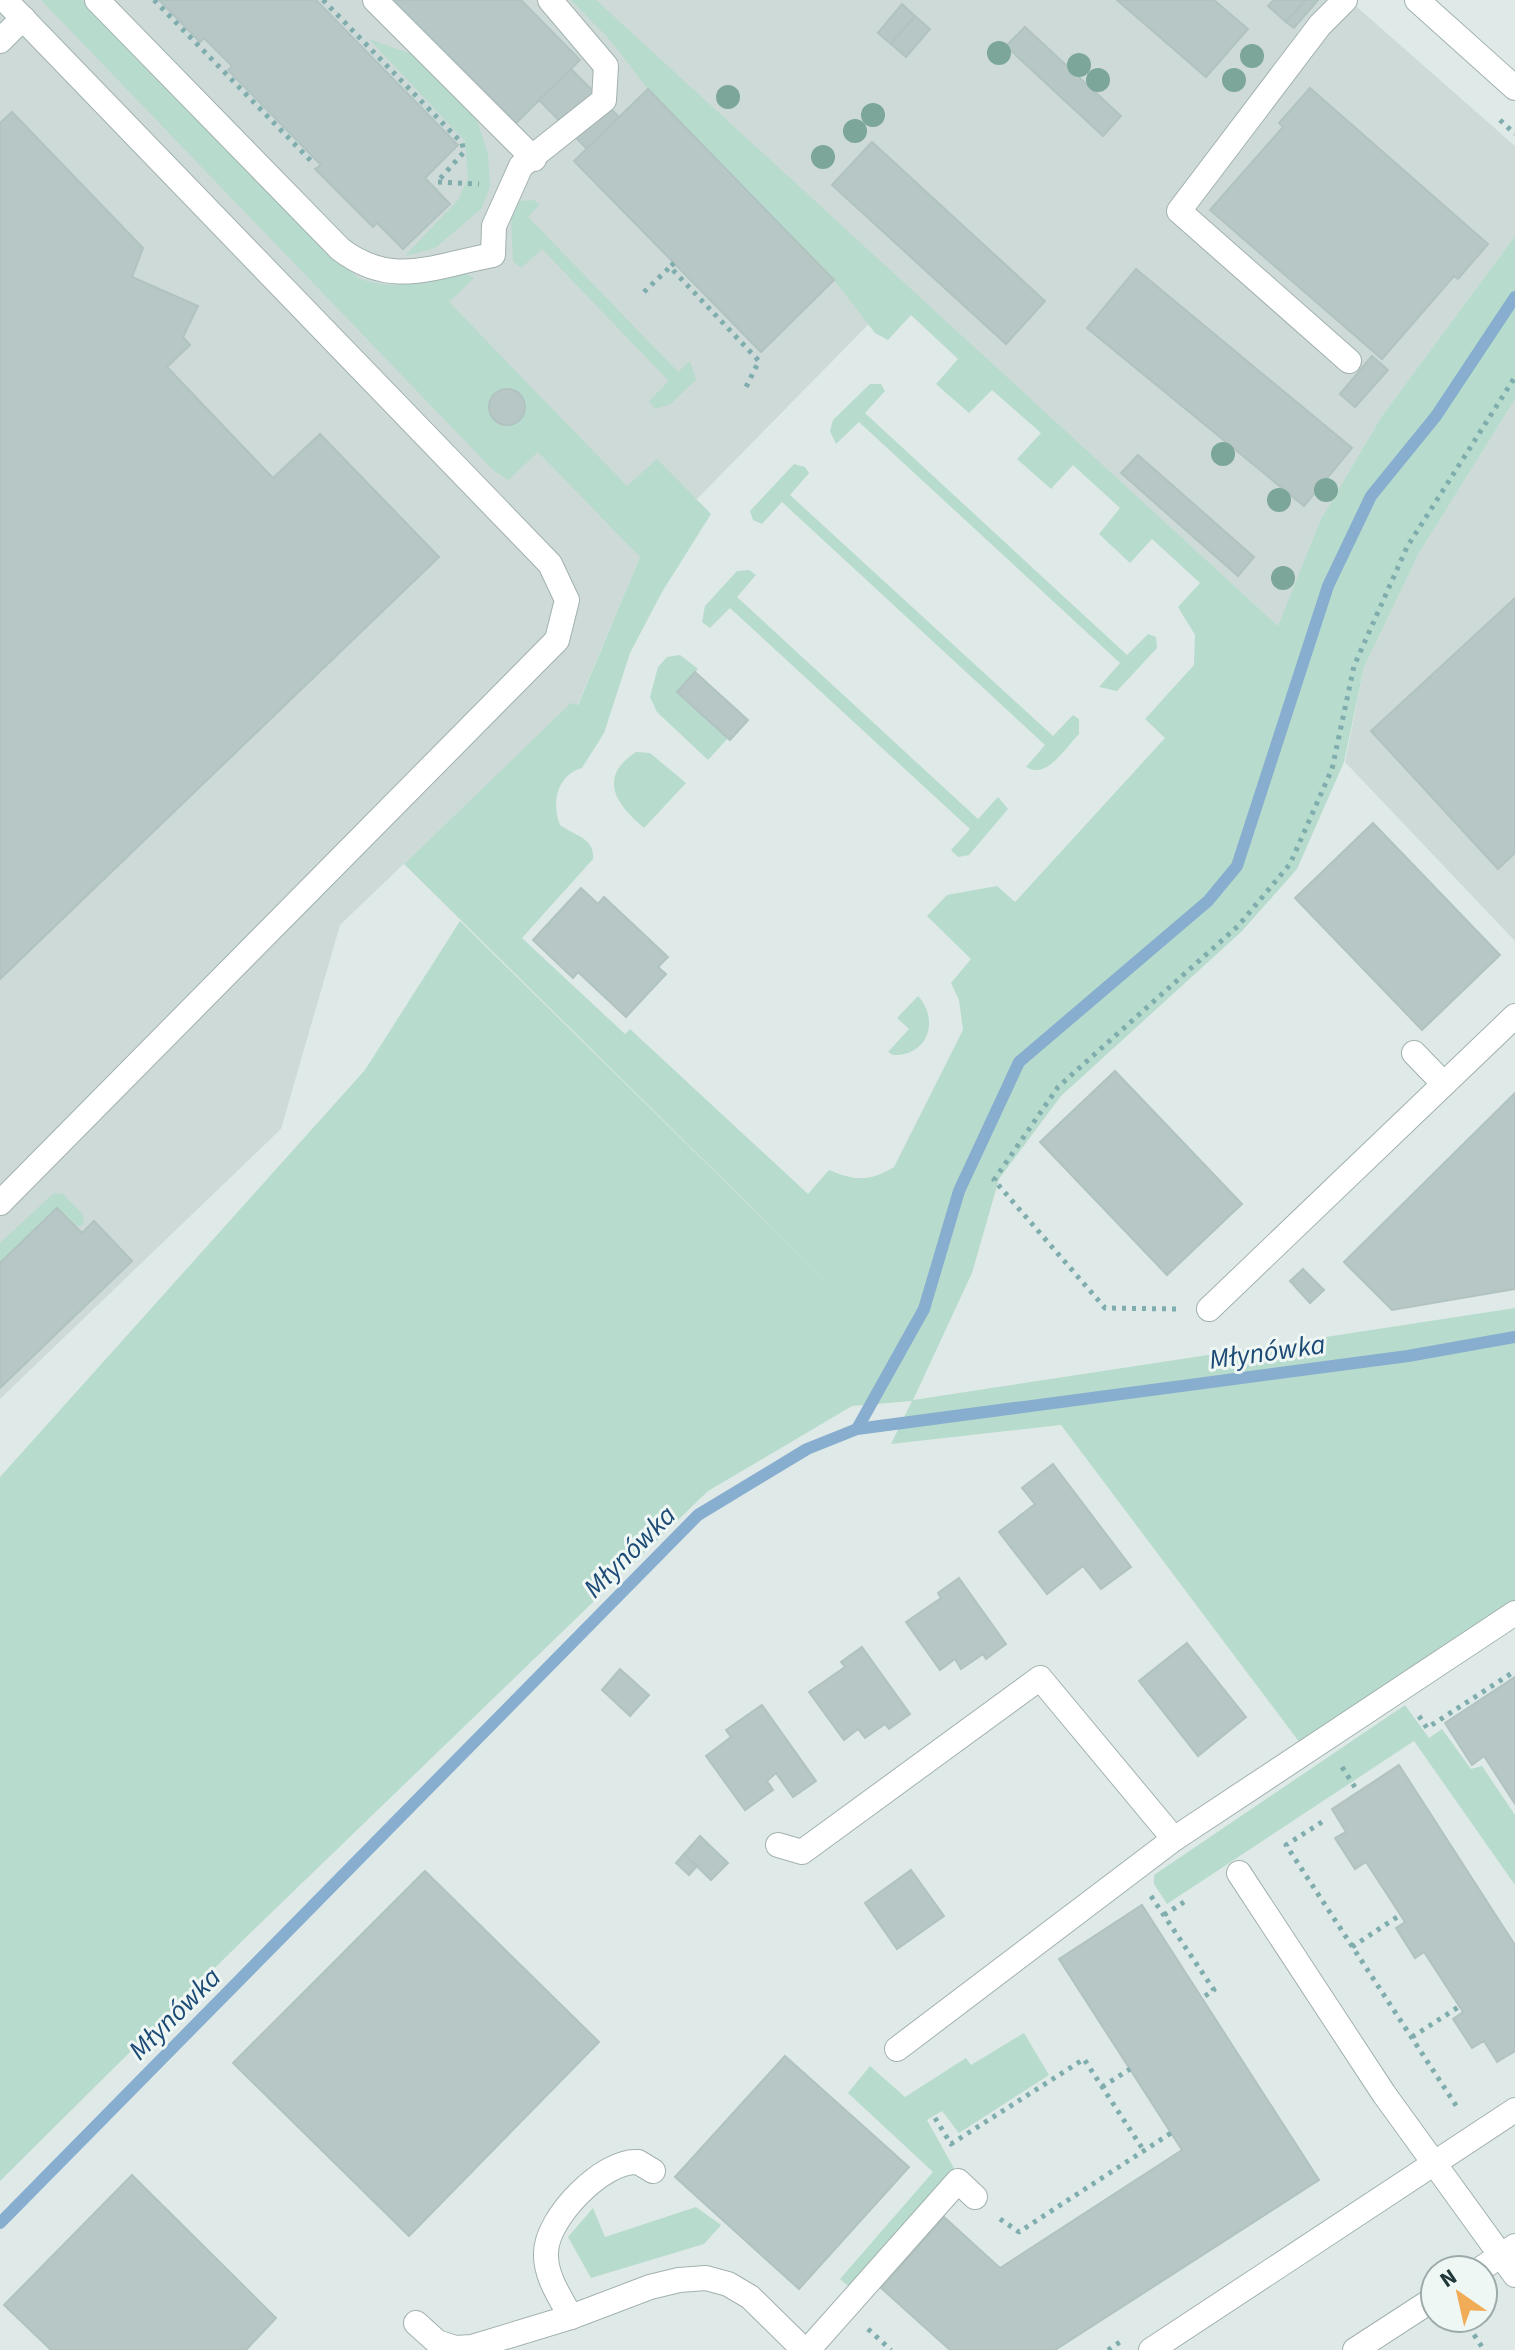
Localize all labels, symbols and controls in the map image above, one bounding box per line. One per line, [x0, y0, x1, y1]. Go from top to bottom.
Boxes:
water label: Młynówka [1206, 1324, 1328, 1380]
water label: Młynówka [574, 1496, 685, 1607]
water label: Młynówka [119, 1958, 230, 2069]
north arrow [1419, 2254, 1499, 2334]
text: N [1433, 2261, 1463, 2296]

